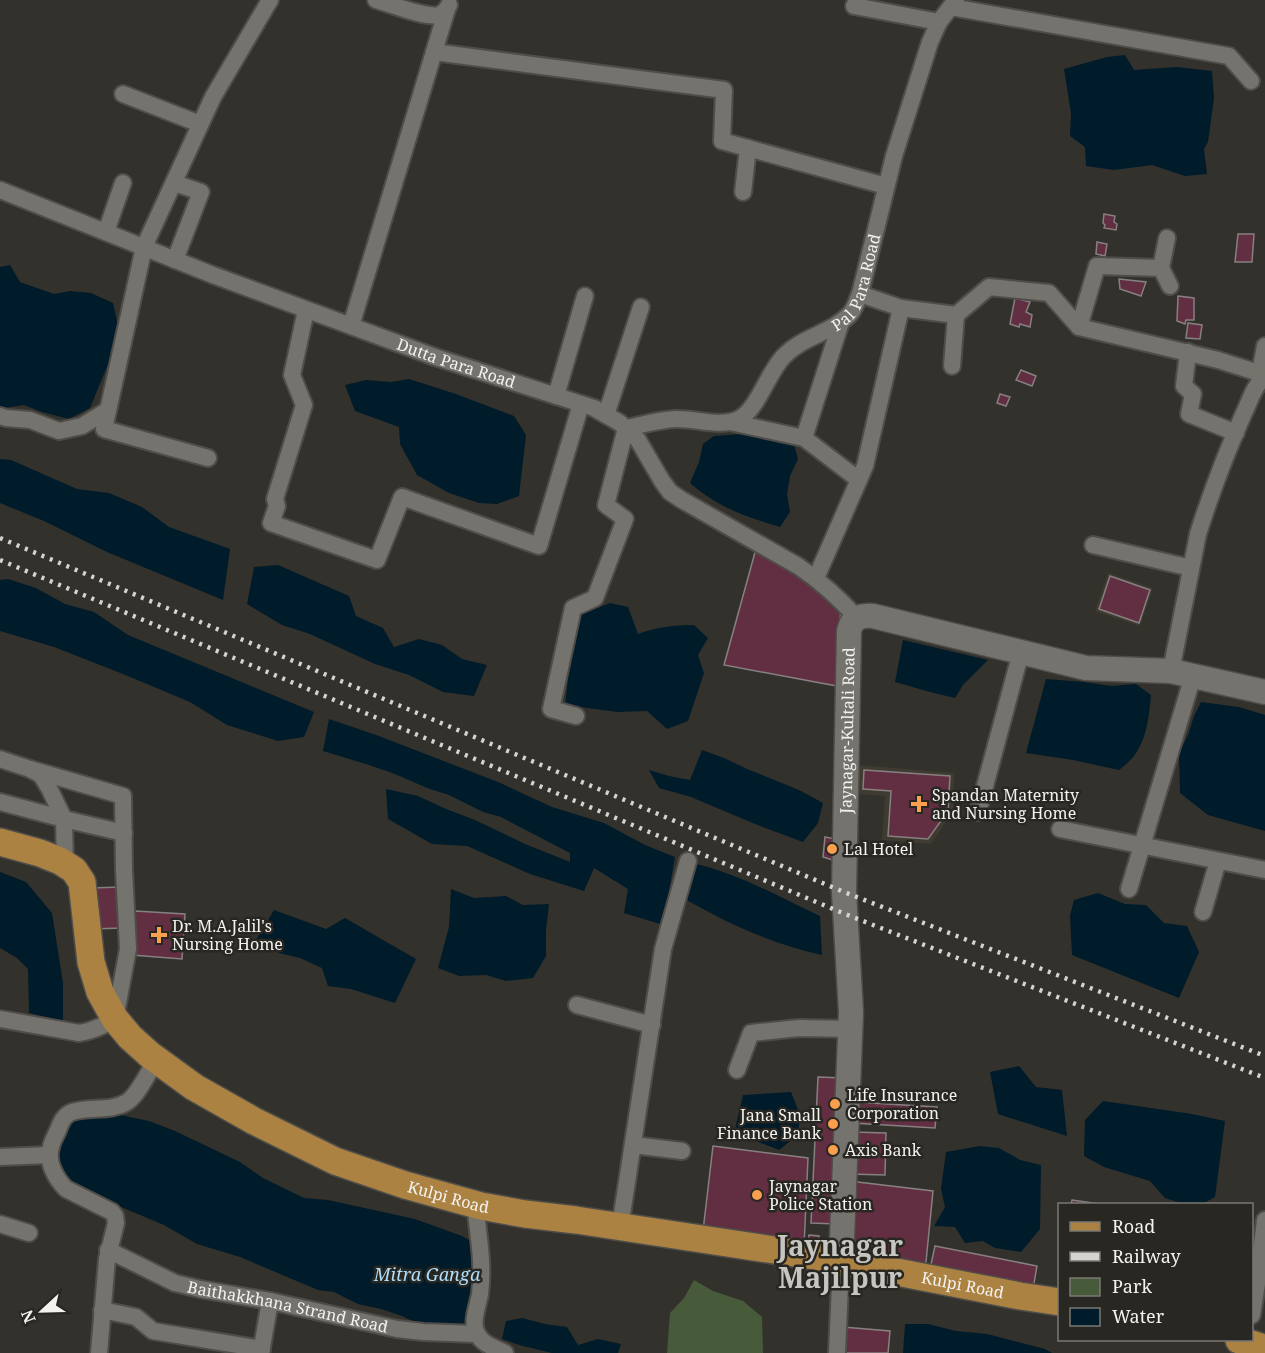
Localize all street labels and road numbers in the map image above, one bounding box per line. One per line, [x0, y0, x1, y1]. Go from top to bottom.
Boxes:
street label: Pal Para Road [827, 231, 885, 336]
street label: Dutta Para Road [394, 333, 518, 393]
street label: Jaynagar-Kultali Road [834, 647, 860, 815]
street label: Kulpi Road [405, 1175, 491, 1218]
street label: Kulpi Road [920, 1266, 1006, 1304]
street label: Baithakkhana Strand Road [185, 1275, 390, 1338]

